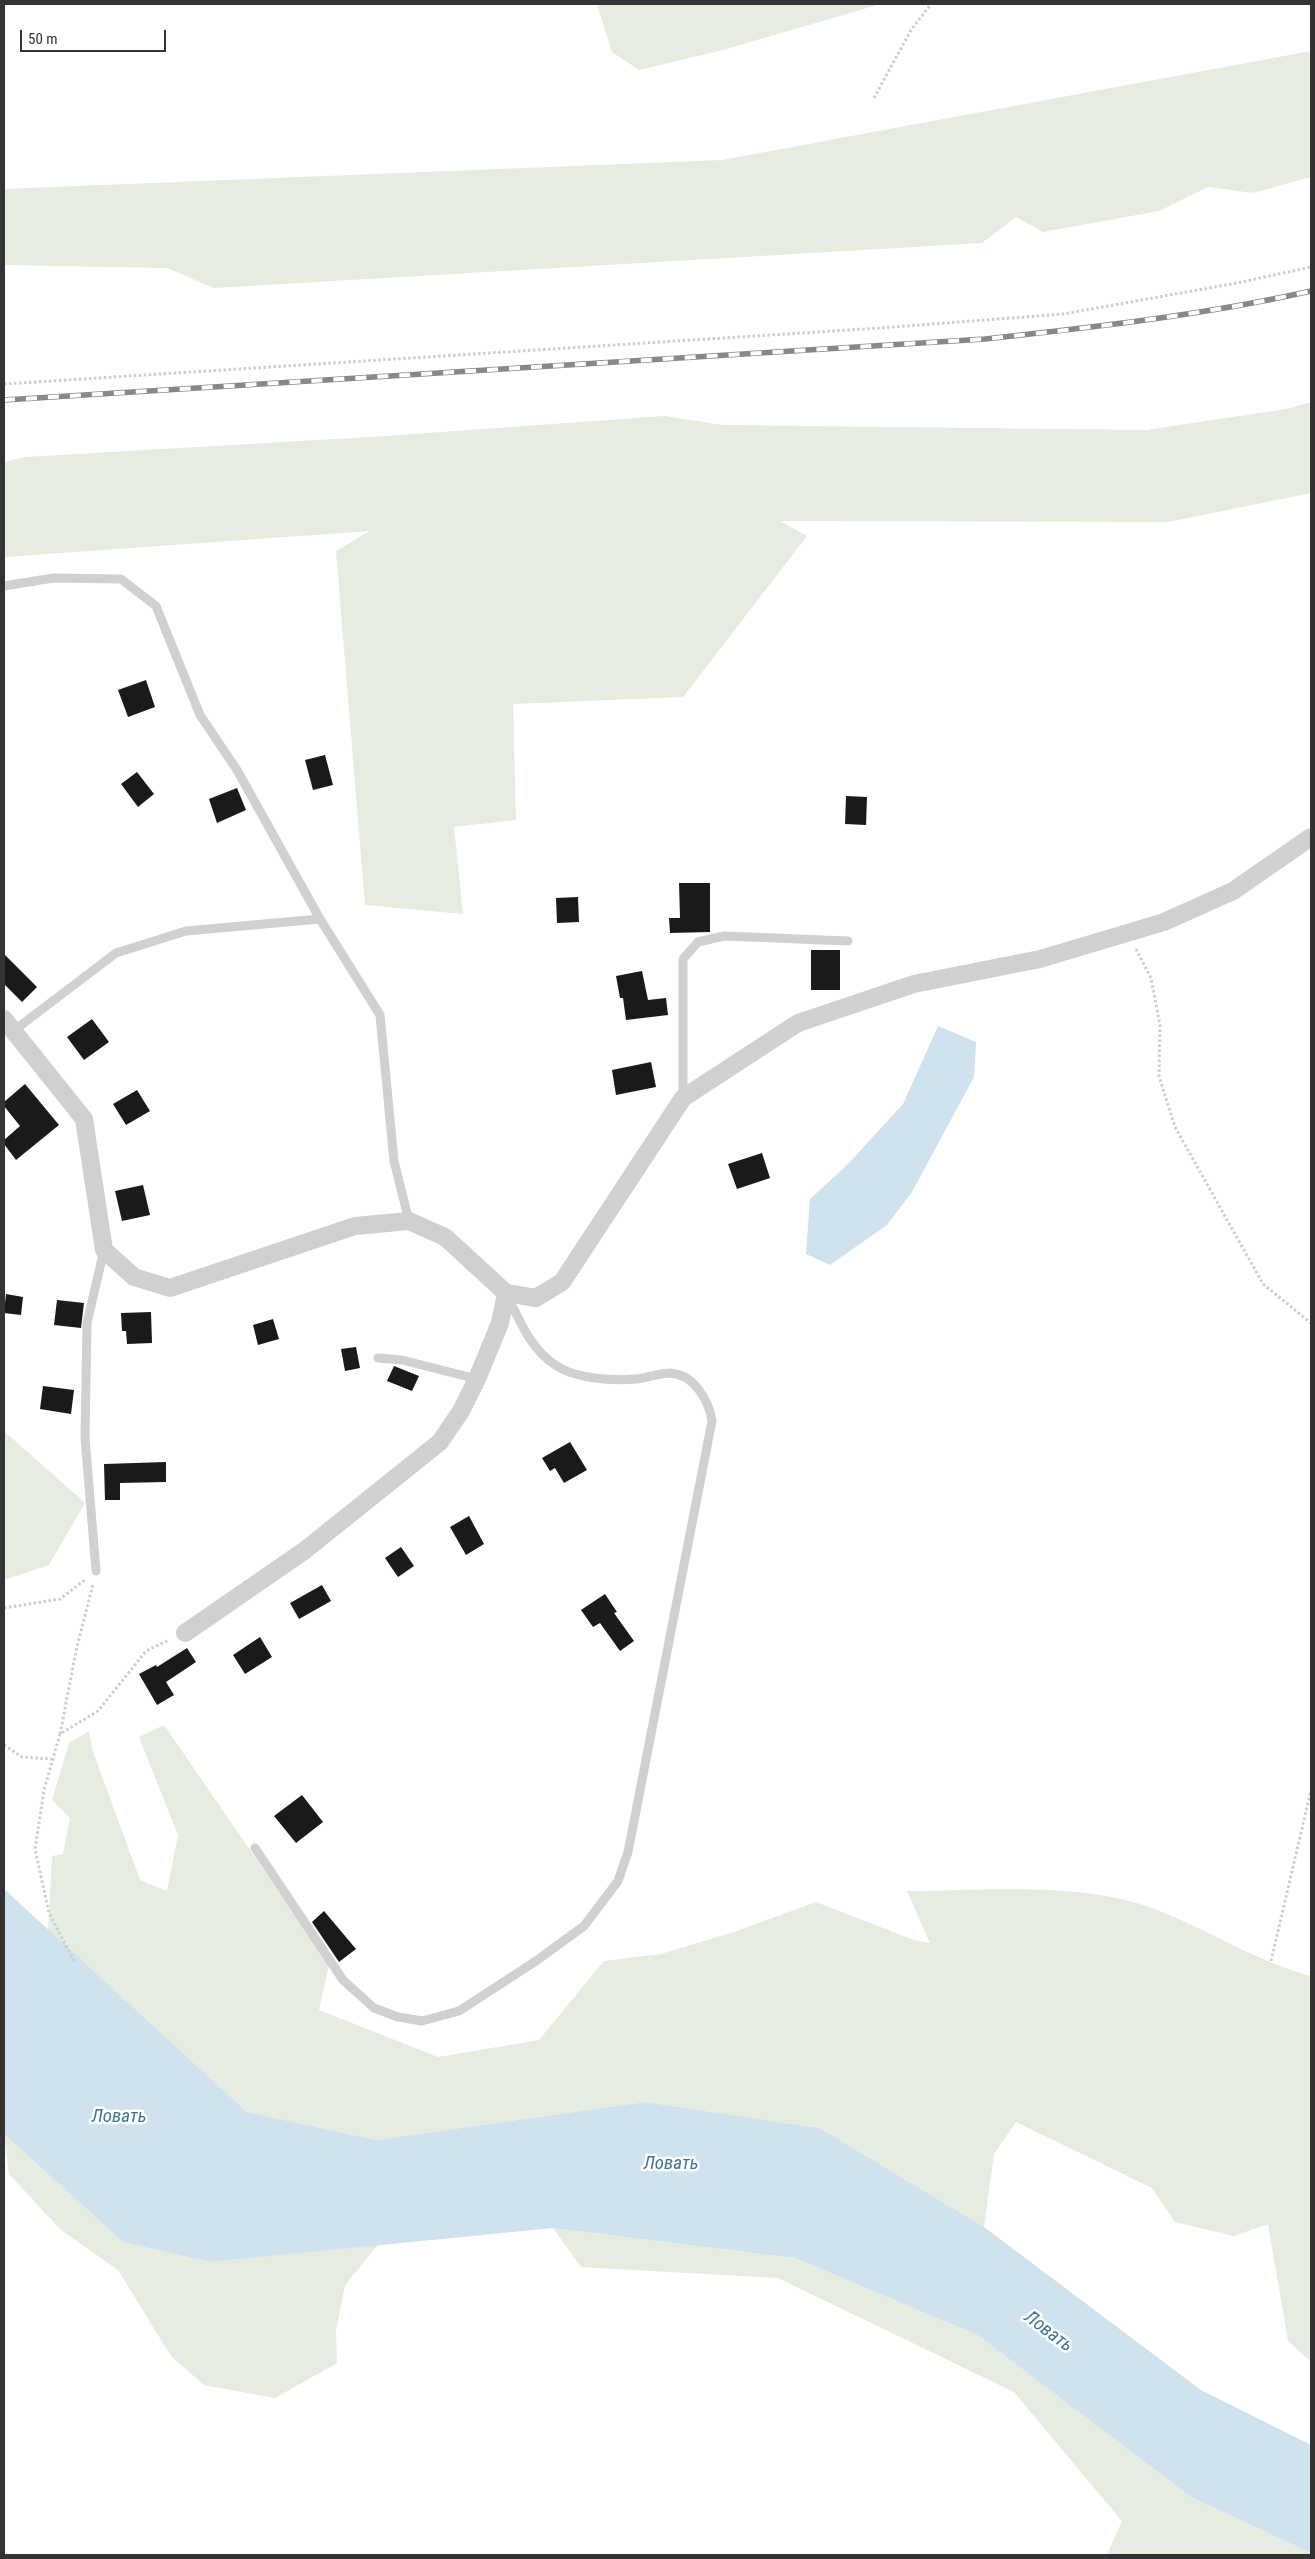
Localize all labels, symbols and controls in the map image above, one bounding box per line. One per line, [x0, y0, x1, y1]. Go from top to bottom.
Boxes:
scale bar [22, 20, 169, 52]
text: 50 m [28, 30, 58, 48]
water label: Ловать [91, 2106, 147, 2128]
water label: Ловать [643, 2153, 699, 2175]
water label: Ловать [1019, 2306, 1077, 2358]

